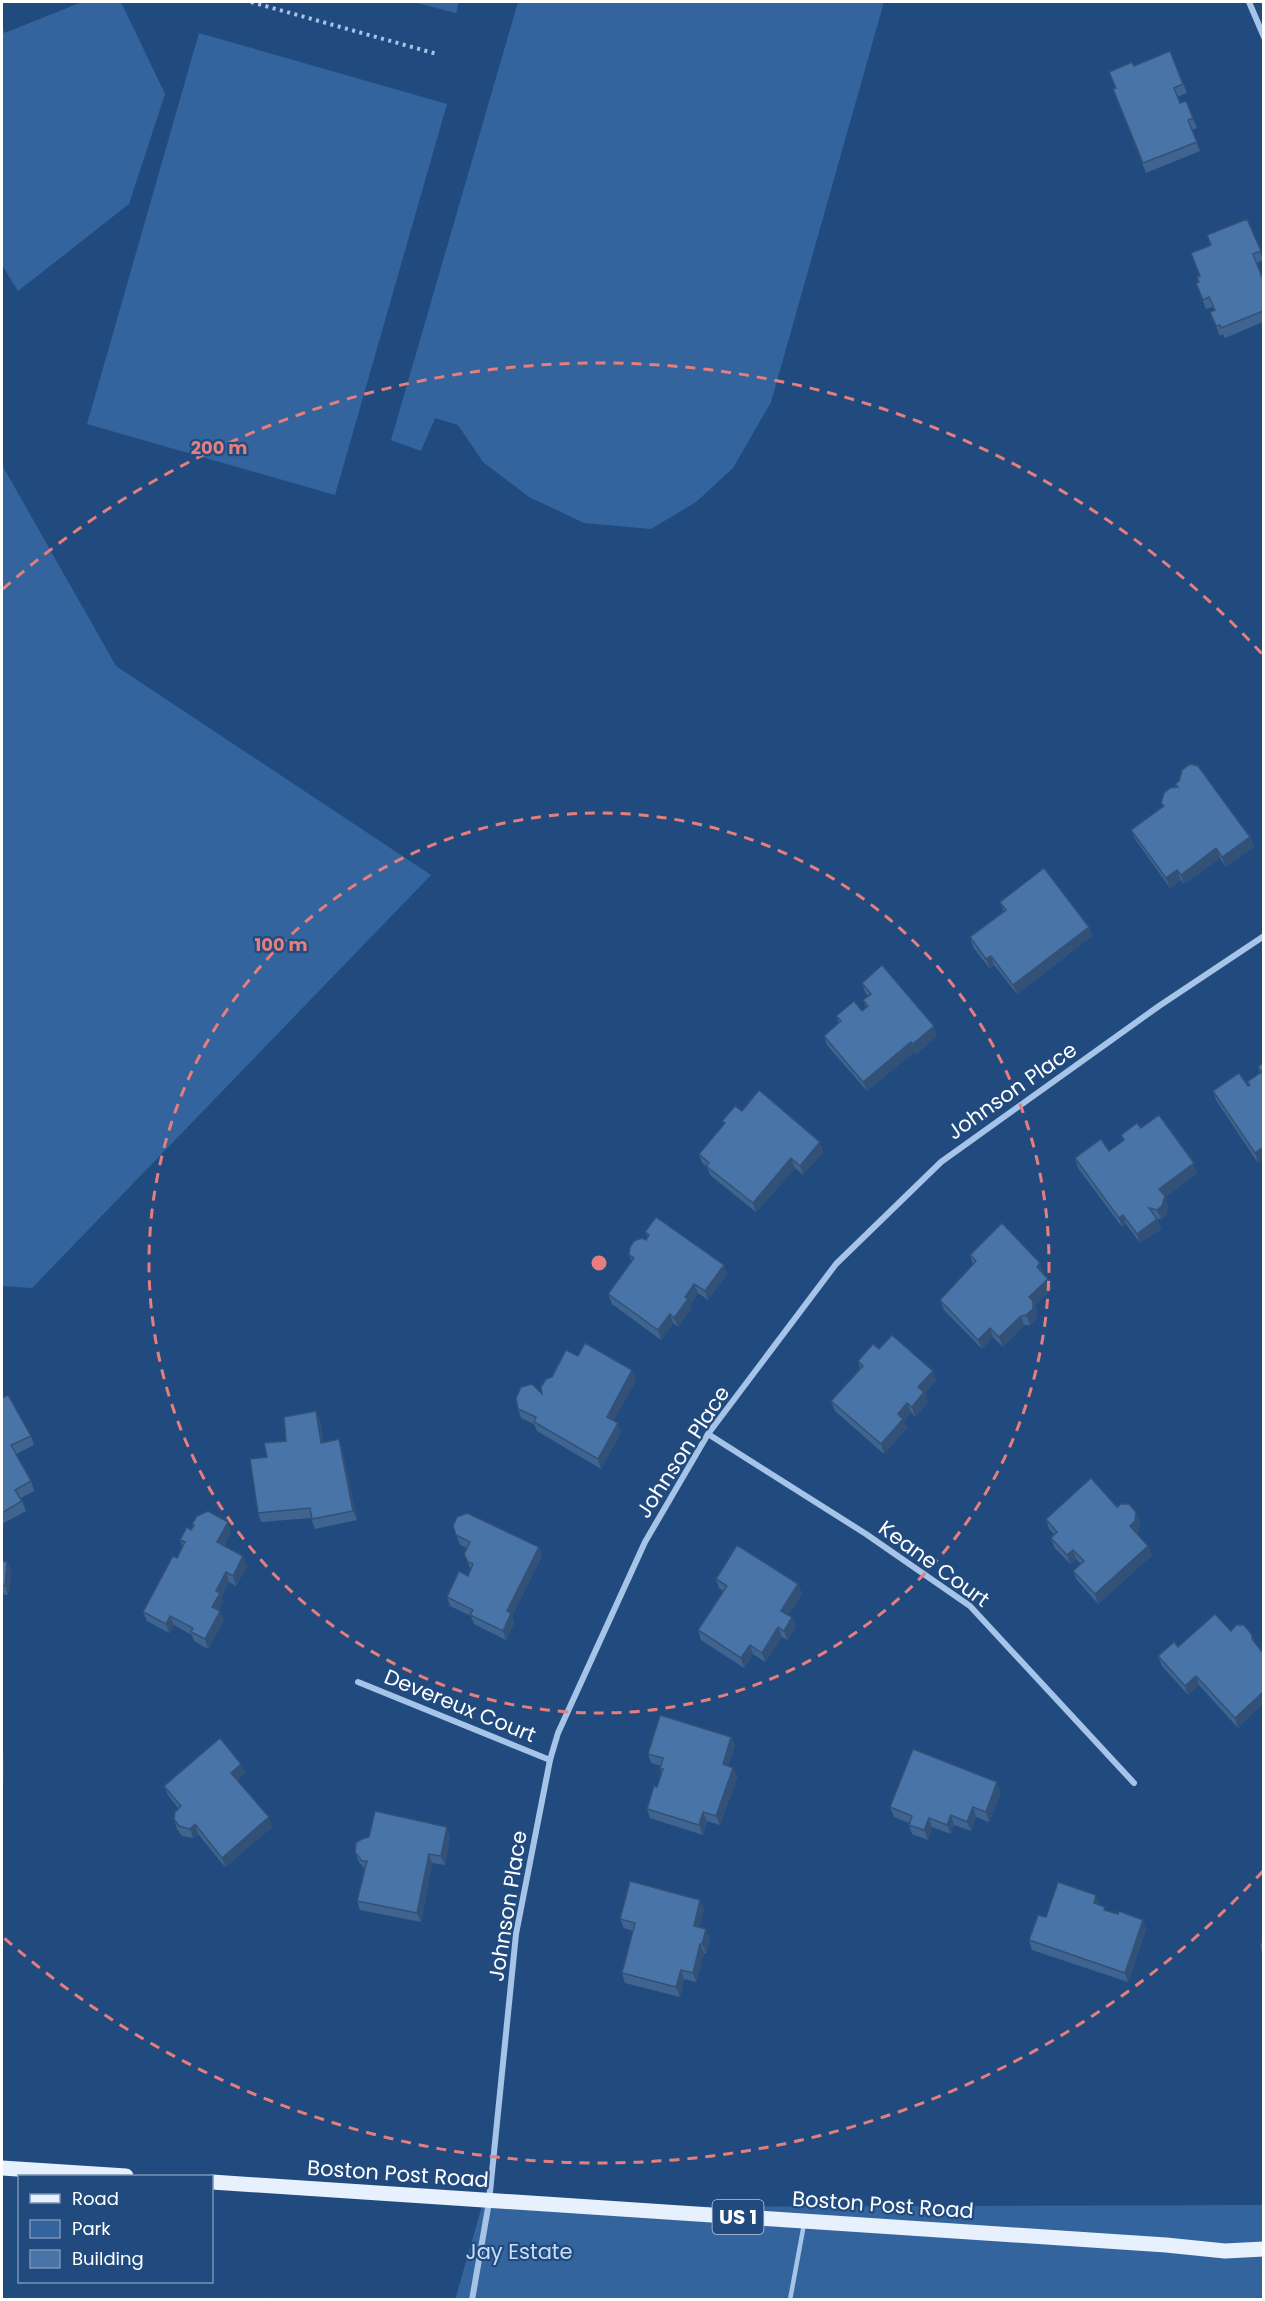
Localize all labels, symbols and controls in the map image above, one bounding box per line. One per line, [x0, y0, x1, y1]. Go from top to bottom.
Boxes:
text: 200 m [191, 435, 247, 460]
text: 100 m [254, 932, 308, 957]
street label: Johnson Place [941, 1035, 1082, 1146]
centre of rings [589, 1253, 609, 1273]
street label: Johnson Place [629, 1380, 736, 1523]
street label: Keane Court [873, 1514, 996, 1614]
street label: Devereux Court [380, 1662, 540, 1749]
street label: Johnson Place [481, 1828, 534, 1983]
street label: Boston Post Road [306, 2153, 490, 2194]
legend [18, 2175, 213, 2283]
street label: Boston Post Road [791, 2184, 975, 2225]
text: Road [72, 2186, 119, 2211]
road number: US 1 [712, 2200, 764, 2234]
text: Park [72, 2216, 111, 2241]
park label: Jay Estate [466, 2237, 573, 2266]
text: Building [72, 2246, 144, 2271]

